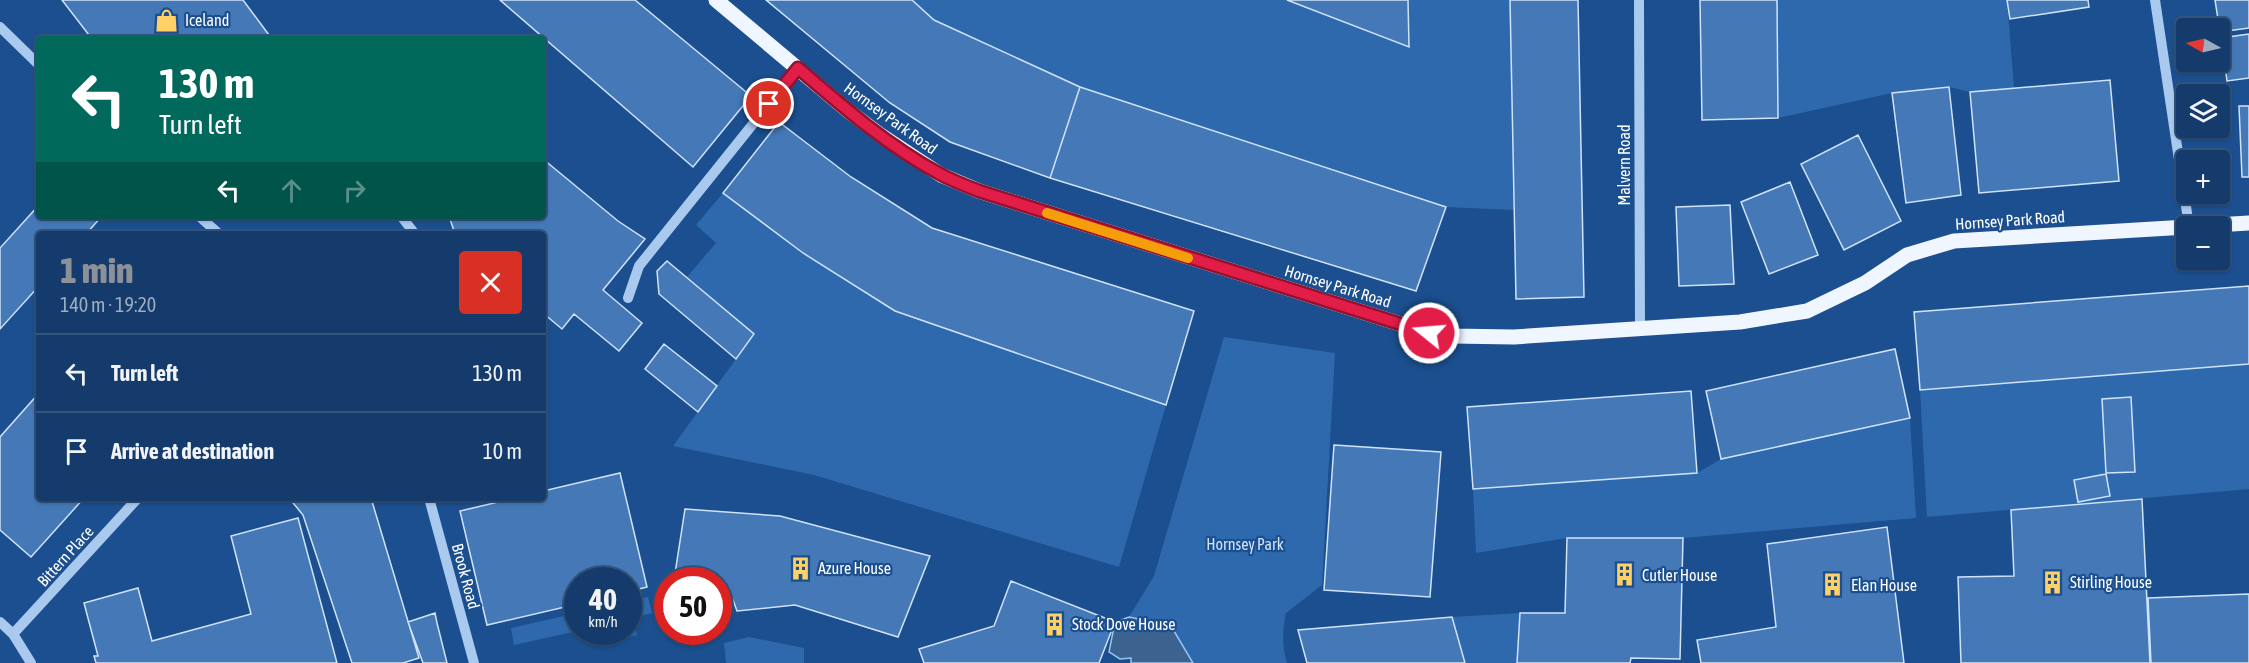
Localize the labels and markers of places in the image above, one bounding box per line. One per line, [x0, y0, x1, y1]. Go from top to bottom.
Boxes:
shop icon: Iceland [154, 7, 180, 33]
place label: Iceland [185, 11, 229, 29]
pin [743, 78, 794, 129]
building icon: Azure House [787, 555, 813, 581]
place label: Azure House [818, 559, 891, 577]
building icon: Cutler House [1611, 562, 1637, 588]
place label: Cutler House [1642, 566, 1717, 584]
building icon: Stirling House [2039, 569, 2065, 595]
building icon: Elan House [1820, 572, 1846, 598]
place label: Stirling House [2070, 573, 2152, 592]
place label: Elan House [1851, 576, 1917, 594]
building icon: Stock Dove House [1041, 611, 1067, 637]
place label: Stock Dove House [1072, 615, 1176, 633]

